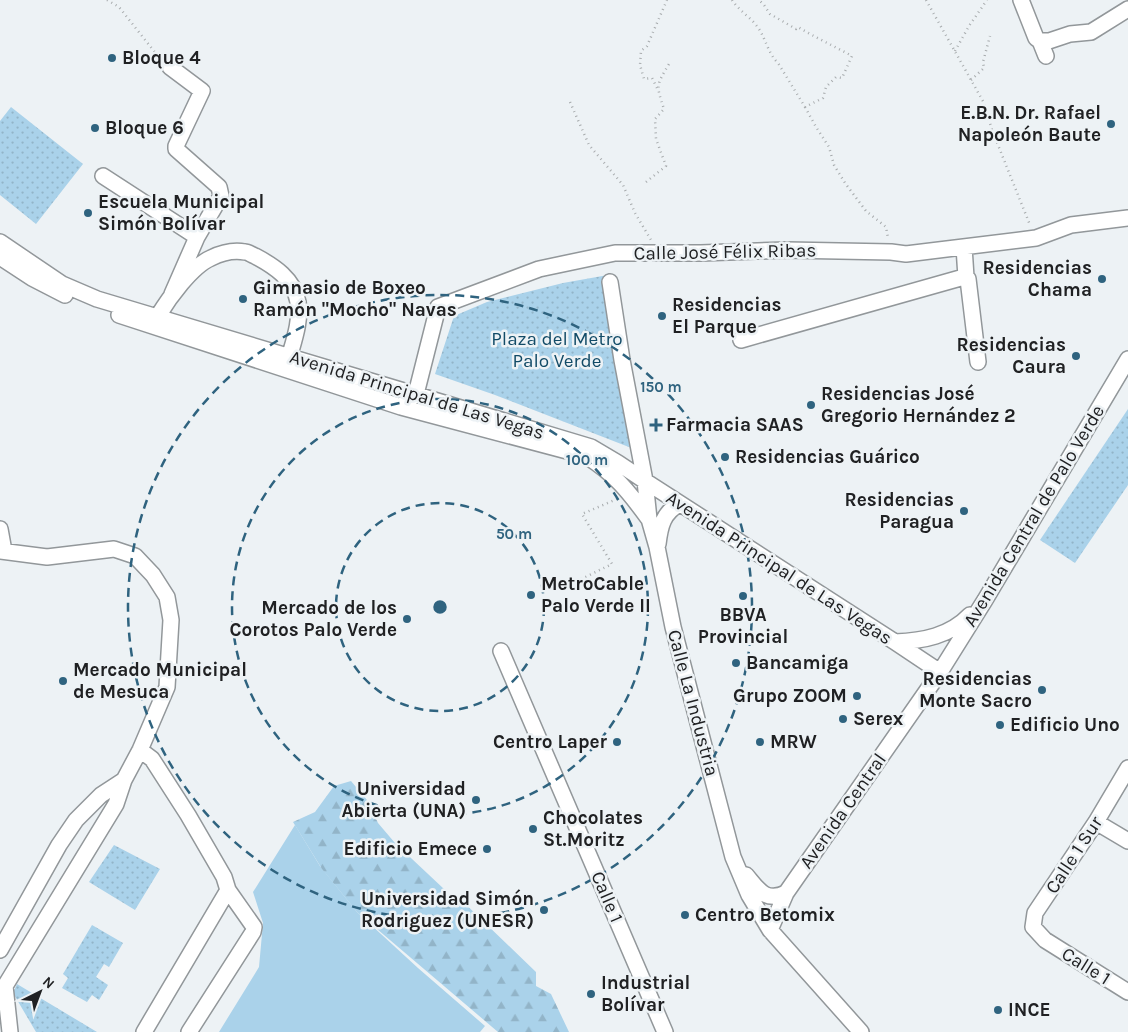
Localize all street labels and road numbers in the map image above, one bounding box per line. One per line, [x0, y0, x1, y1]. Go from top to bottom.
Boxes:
street label: Calle José Félix Ribas [633, 239, 817, 265]
street label: Avenida Principal de Las Vegas [287, 346, 547, 444]
street label: Avenida Central de Palo Verde [959, 401, 1109, 631]
street label: Avenida Principal de Las Vegas [662, 487, 896, 649]
street label: Calle La Industria [663, 627, 723, 779]
street label: Avenida Central [795, 749, 891, 873]
street label: Calle 1 Sur [1041, 812, 1107, 898]
street label: Calle 1 [586, 868, 628, 926]
street label: Calle 1 [1058, 943, 1114, 989]

